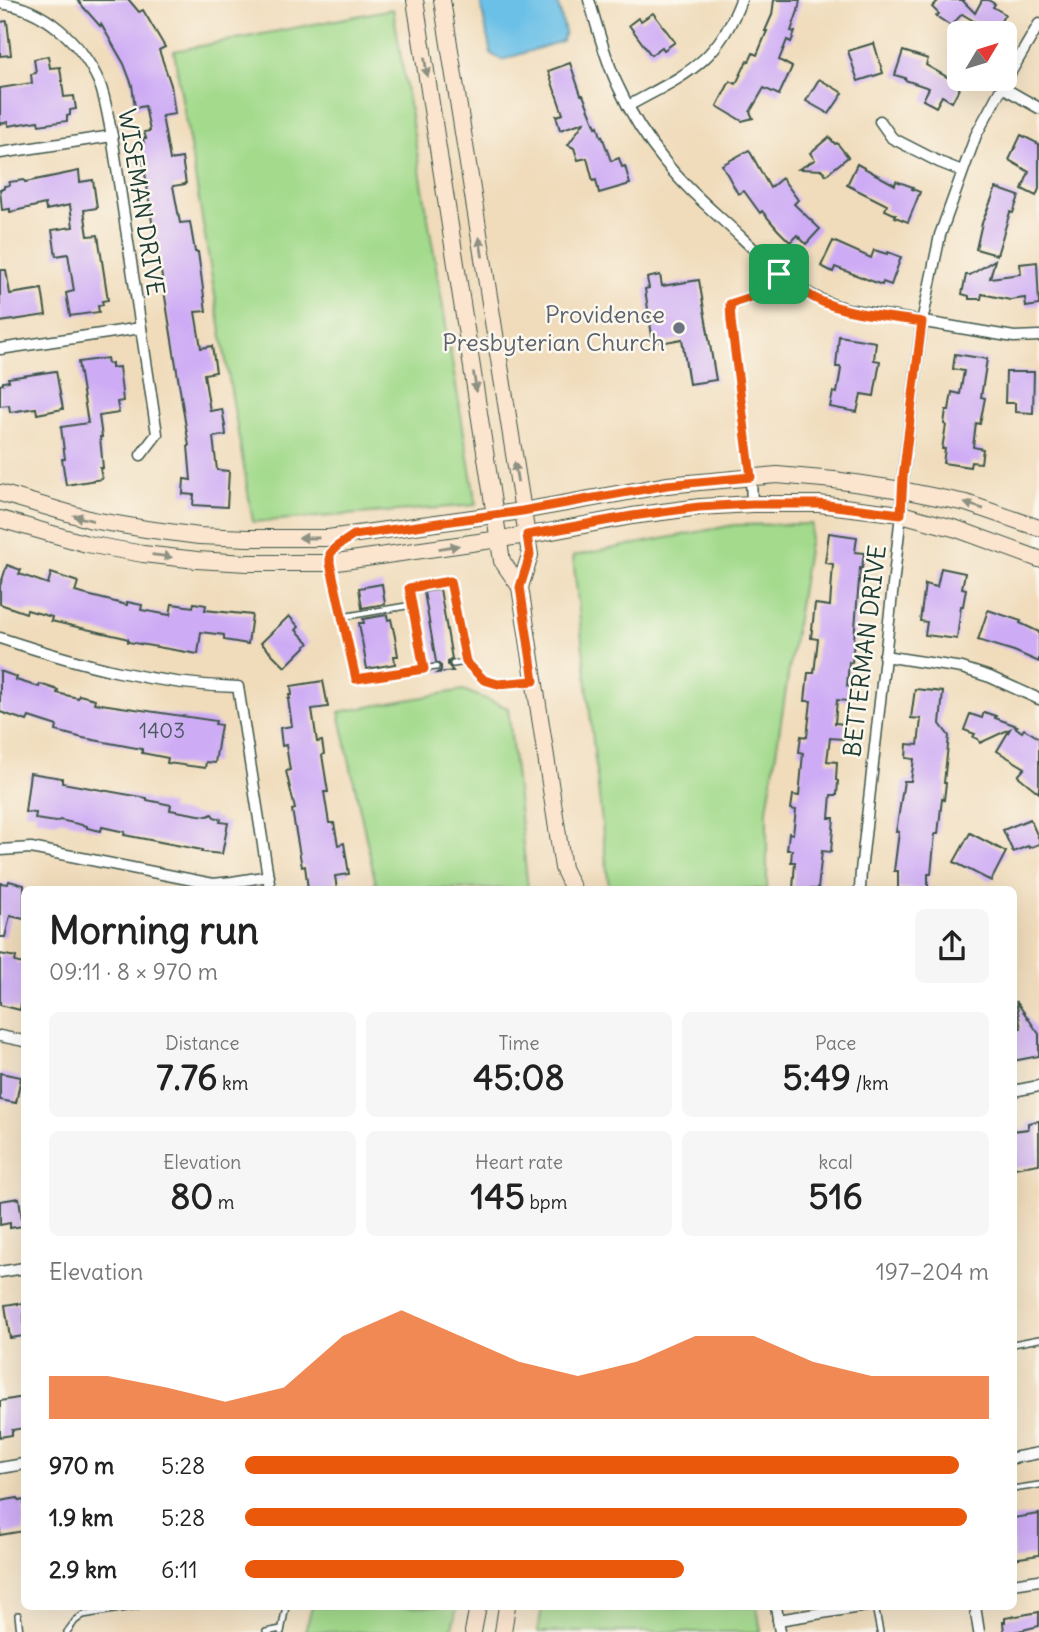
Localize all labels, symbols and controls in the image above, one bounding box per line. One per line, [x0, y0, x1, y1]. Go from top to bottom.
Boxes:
north arrow [947, 21, 1017, 91]
map controls [947, 21, 1017, 91]
one-way arrow [421, 57, 432, 79]
street label: WISEMAN DRIVE [112, 106, 172, 298]
one-way arrow [475, 236, 486, 258]
pin [749, 244, 809, 304]
icon: arrive [760, 255, 798, 293]
place label: Providence Presbyterian Church [442, 299, 665, 357]
marker: Providence Presbyterian Church [671, 320, 687, 336]
one-way arrow [470, 371, 481, 393]
one-way arrow [510, 461, 521, 483]
one-way arrow [964, 500, 985, 510]
one-way arrow [72, 512, 93, 522]
one-way arrow [298, 532, 320, 544]
one-way arrow [438, 541, 460, 552]
street label: BETTERMAN DRIVE [836, 543, 892, 759]
one-way arrow [151, 551, 173, 562]
house number: 1403 [139, 717, 185, 744]
text: Morning run [49, 907, 259, 954]
button: share [915, 909, 989, 983]
text: 09:11 · 8 × 970 m [49, 957, 218, 986]
text: Distance [165, 1031, 239, 1055]
text: Time [498, 1031, 540, 1055]
text: Pace [815, 1031, 856, 1055]
text: 7.76 [156, 1055, 218, 1099]
text: 45:08 [473, 1055, 565, 1099]
text: 5:49 [783, 1055, 851, 1099]
text: km [218, 1071, 248, 1095]
text: /km [851, 1071, 889, 1095]
text: Elevation [163, 1150, 241, 1174]
text: Heart rate [475, 1150, 563, 1174]
text: kcal [819, 1150, 853, 1174]
text: 80 [170, 1174, 213, 1218]
text: 145 [471, 1174, 525, 1218]
text: 516 [809, 1174, 863, 1218]
text: m [213, 1190, 235, 1214]
text: bpm [525, 1190, 567, 1214]
text: Elevation [49, 1257, 143, 1286]
text: 197–204 m [876, 1257, 989, 1286]
text: 970 m [49, 1451, 114, 1480]
text: 5:28 [161, 1451, 205, 1480]
text: 1.9 km [49, 1503, 114, 1532]
text: 5:28 [161, 1503, 205, 1532]
text: 2.9 km [49, 1555, 117, 1584]
text: 6:11 [161, 1555, 198, 1584]

